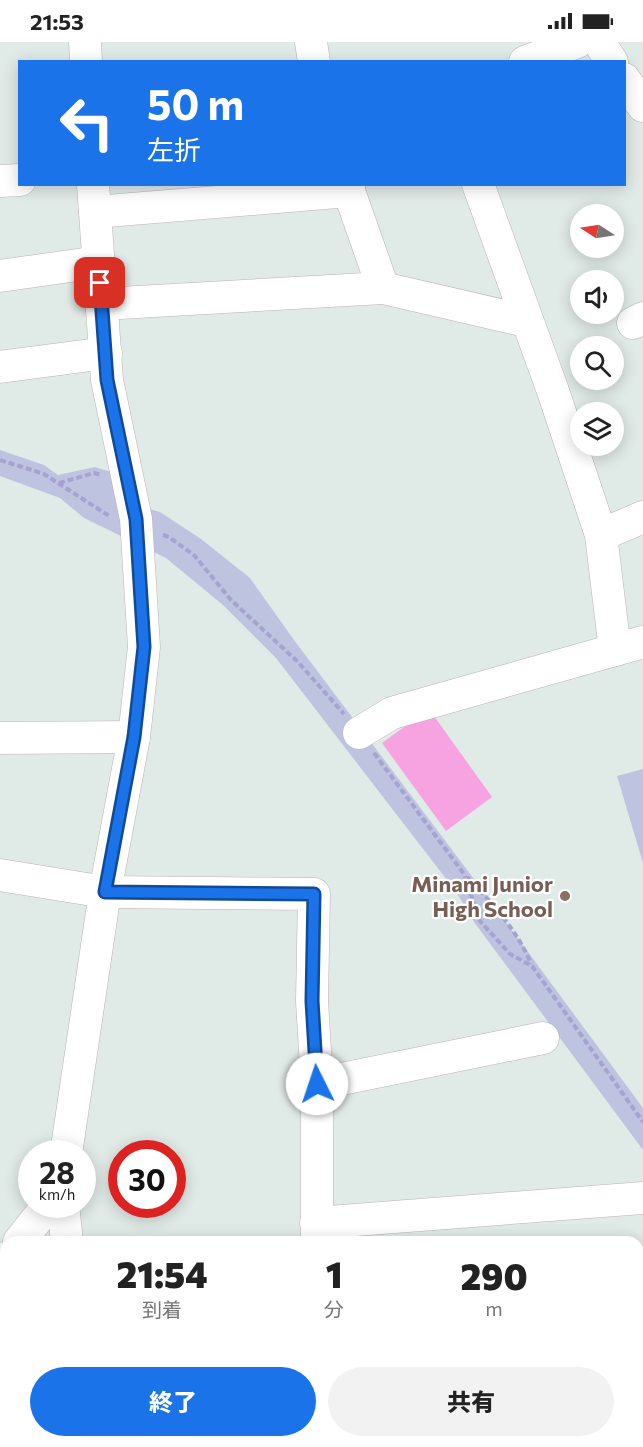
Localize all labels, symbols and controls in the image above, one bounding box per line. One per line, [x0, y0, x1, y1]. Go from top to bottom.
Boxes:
text: 21:53 [30, 8, 84, 35]
text: 50 m [147, 77, 244, 129]
icon: left [48, 84, 126, 162]
text: 左折 [147, 133, 201, 166]
north arrow [570, 204, 624, 258]
map controls [570, 204, 624, 456]
pin [74, 257, 125, 308]
icon: arrive [83, 266, 116, 299]
button: sound [570, 270, 624, 324]
button: search [570, 336, 624, 390]
button: layers [570, 402, 624, 456]
place label: Minami Junior High School [411, 870, 553, 922]
marker: Minami Junior High School [558, 889, 572, 903]
position arrow [285, 1052, 349, 1116]
speed limit sign: 30 [108, 1140, 186, 1218]
text: 28 [39, 1153, 75, 1190]
text: km/h [39, 1185, 75, 1203]
text: 21:54 [116, 1251, 208, 1295]
text: 1 [326, 1251, 342, 1295]
text: 290 [460, 1253, 528, 1297]
text: m [485, 1296, 503, 1320]
text: 到着 [142, 1297, 182, 1321]
text: 分 [324, 1297, 344, 1321]
button: 終了 [30, 1367, 316, 1436]
button: 共有 [328, 1367, 614, 1436]

